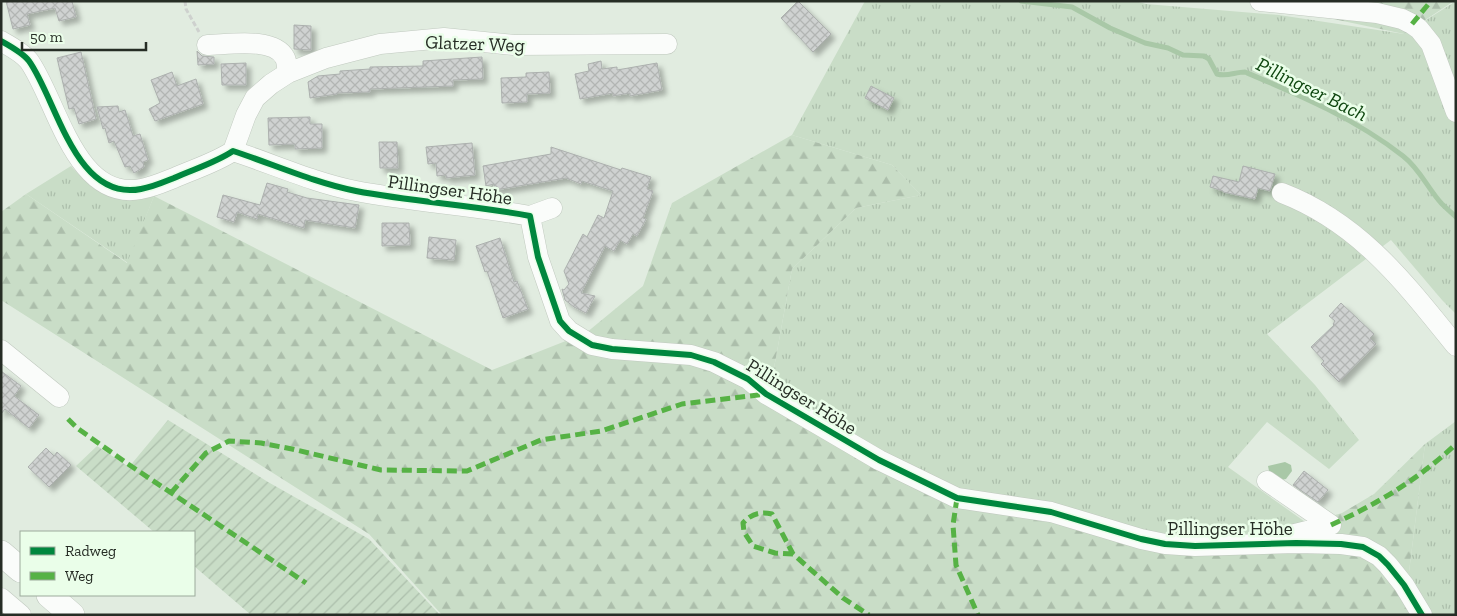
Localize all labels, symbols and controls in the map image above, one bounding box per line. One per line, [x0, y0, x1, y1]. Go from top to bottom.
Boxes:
scale bar [22, 20, 146, 52]
text: 50 m [30, 28, 63, 46]
street label: Glatzer Weg [425, 30, 526, 57]
water label: Pillingser Bach [1253, 52, 1371, 126]
street label: Pillingser Höhe [386, 169, 514, 210]
street label: Pillingser Höhe [742, 353, 861, 439]
street label: Pillingser Höhe [1167, 517, 1293, 540]
legend [20, 531, 195, 596]
text: Radweg [65, 542, 116, 560]
text: Weg [65, 567, 94, 585]

